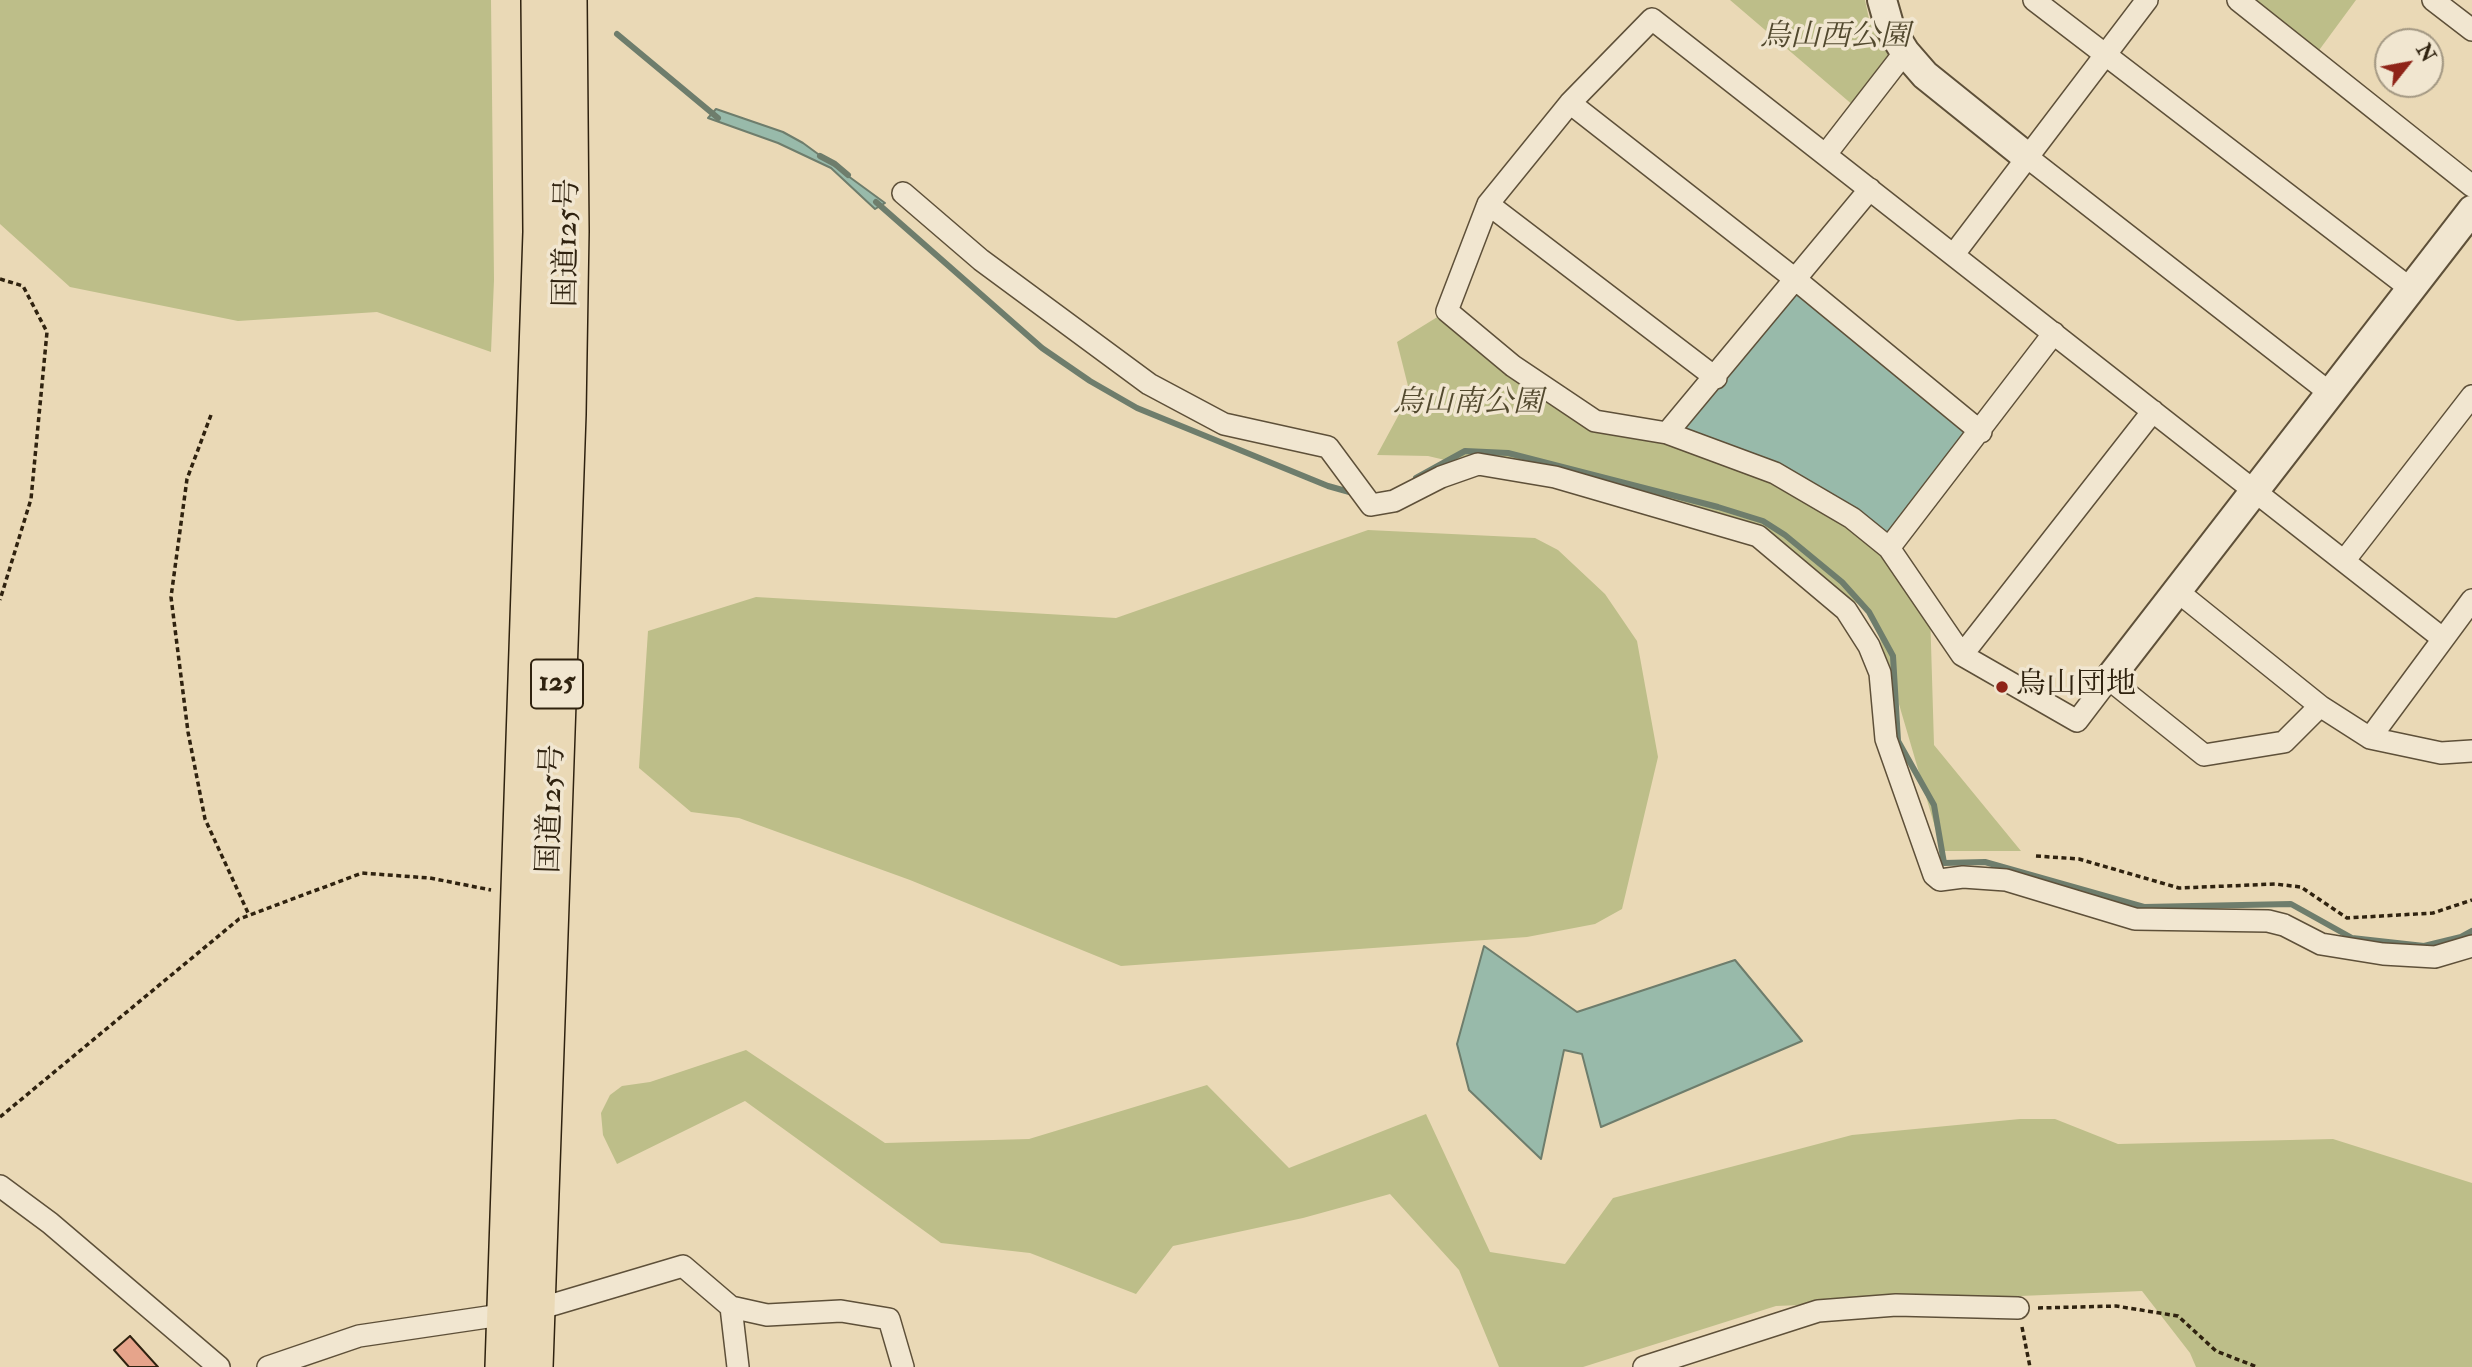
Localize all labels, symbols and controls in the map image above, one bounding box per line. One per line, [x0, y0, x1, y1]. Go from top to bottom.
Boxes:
park label: 烏山西公園 [1760, 21, 1910, 57]
north arrow [2374, 28, 2444, 98]
text: N [2411, 40, 2440, 67]
street label: 国道125号 [550, 178, 588, 308]
park label: 烏山南公園 [1393, 387, 1543, 423]
road number: 125 [531, 660, 583, 708]
place label: 烏山団地 [2016, 669, 2136, 705]
marker: 烏山団地 [1994, 679, 2010, 695]
street label: 国道125号 [533, 744, 573, 874]

